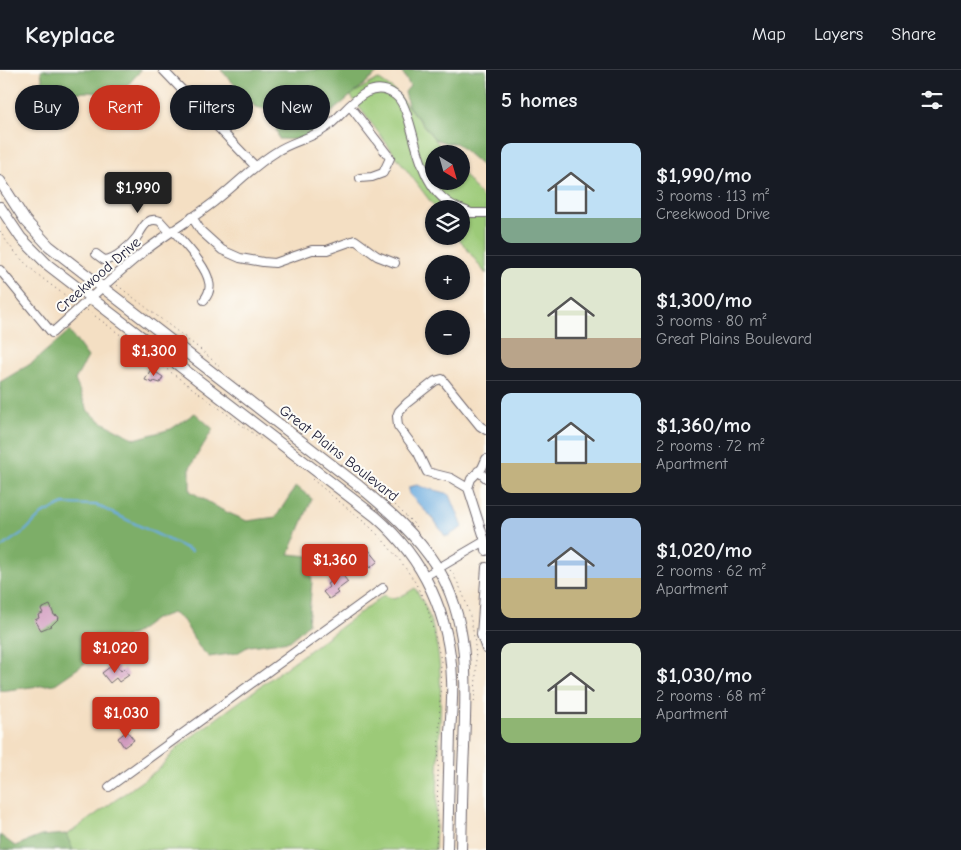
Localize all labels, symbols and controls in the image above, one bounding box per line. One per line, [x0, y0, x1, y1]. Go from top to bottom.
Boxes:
text: Keyplace [25, 21, 115, 49]
text: Map [752, 24, 786, 45]
text: Layers [814, 24, 863, 45]
text: Share [891, 24, 936, 45]
chip: Buy [15, 85, 79, 130]
chip: Rent [89, 85, 160, 130]
chip: Filters [170, 85, 253, 130]
chip: New [263, 85, 330, 130]
icon: filters [918, 86, 946, 114]
text: 5 homes [501, 88, 578, 112]
north arrow [425, 145, 470, 190]
map controls [425, 145, 470, 355]
icon: home [541, 163, 601, 223]
text: $1,990/mo [656, 163, 752, 187]
pin: $1,990 [97, 172, 179, 214]
text: $1,990 [116, 179, 160, 197]
text: 3 rooms · 113 m² [656, 187, 769, 205]
button: layers [425, 200, 470, 245]
text: Creekwood Drive [656, 205, 770, 223]
street label: Creekwood Drive [52, 233, 145, 317]
button: + [425, 255, 470, 300]
icon: home [541, 288, 601, 348]
text: $1,300/mo [656, 288, 752, 312]
button: − [425, 310, 470, 355]
text: 3 rooms · 80 m² [656, 312, 766, 330]
text: Great Plains Boulevard [656, 330, 812, 348]
pin: $1,300 [113, 334, 195, 377]
text: $1,300 [131, 342, 177, 360]
street label: Great Plains Boulevard [276, 401, 402, 505]
icon: home [541, 413, 601, 473]
text: $1,360/mo [656, 413, 751, 437]
text: 2 rooms · 72 m² [656, 437, 765, 455]
text: Apartment [656, 455, 728, 473]
icon: home [541, 538, 601, 598]
text: $1,020/mo [656, 538, 752, 562]
pin: $1,360 [294, 544, 376, 586]
text: $1,360 [313, 551, 357, 569]
text: 2 rooms · 62 m² [656, 562, 766, 580]
text: Apartment [656, 580, 728, 598]
pin: $1,020 [74, 632, 156, 674]
text: $1,020 [92, 639, 138, 657]
icon: home [541, 663, 601, 723]
text: $1,030/mo [656, 663, 752, 687]
text: 2 rooms · 68 m² [656, 687, 766, 705]
pin: $1,030 [85, 696, 167, 739]
text: $1,030 [103, 704, 149, 722]
text: Apartment [656, 705, 728, 723]

